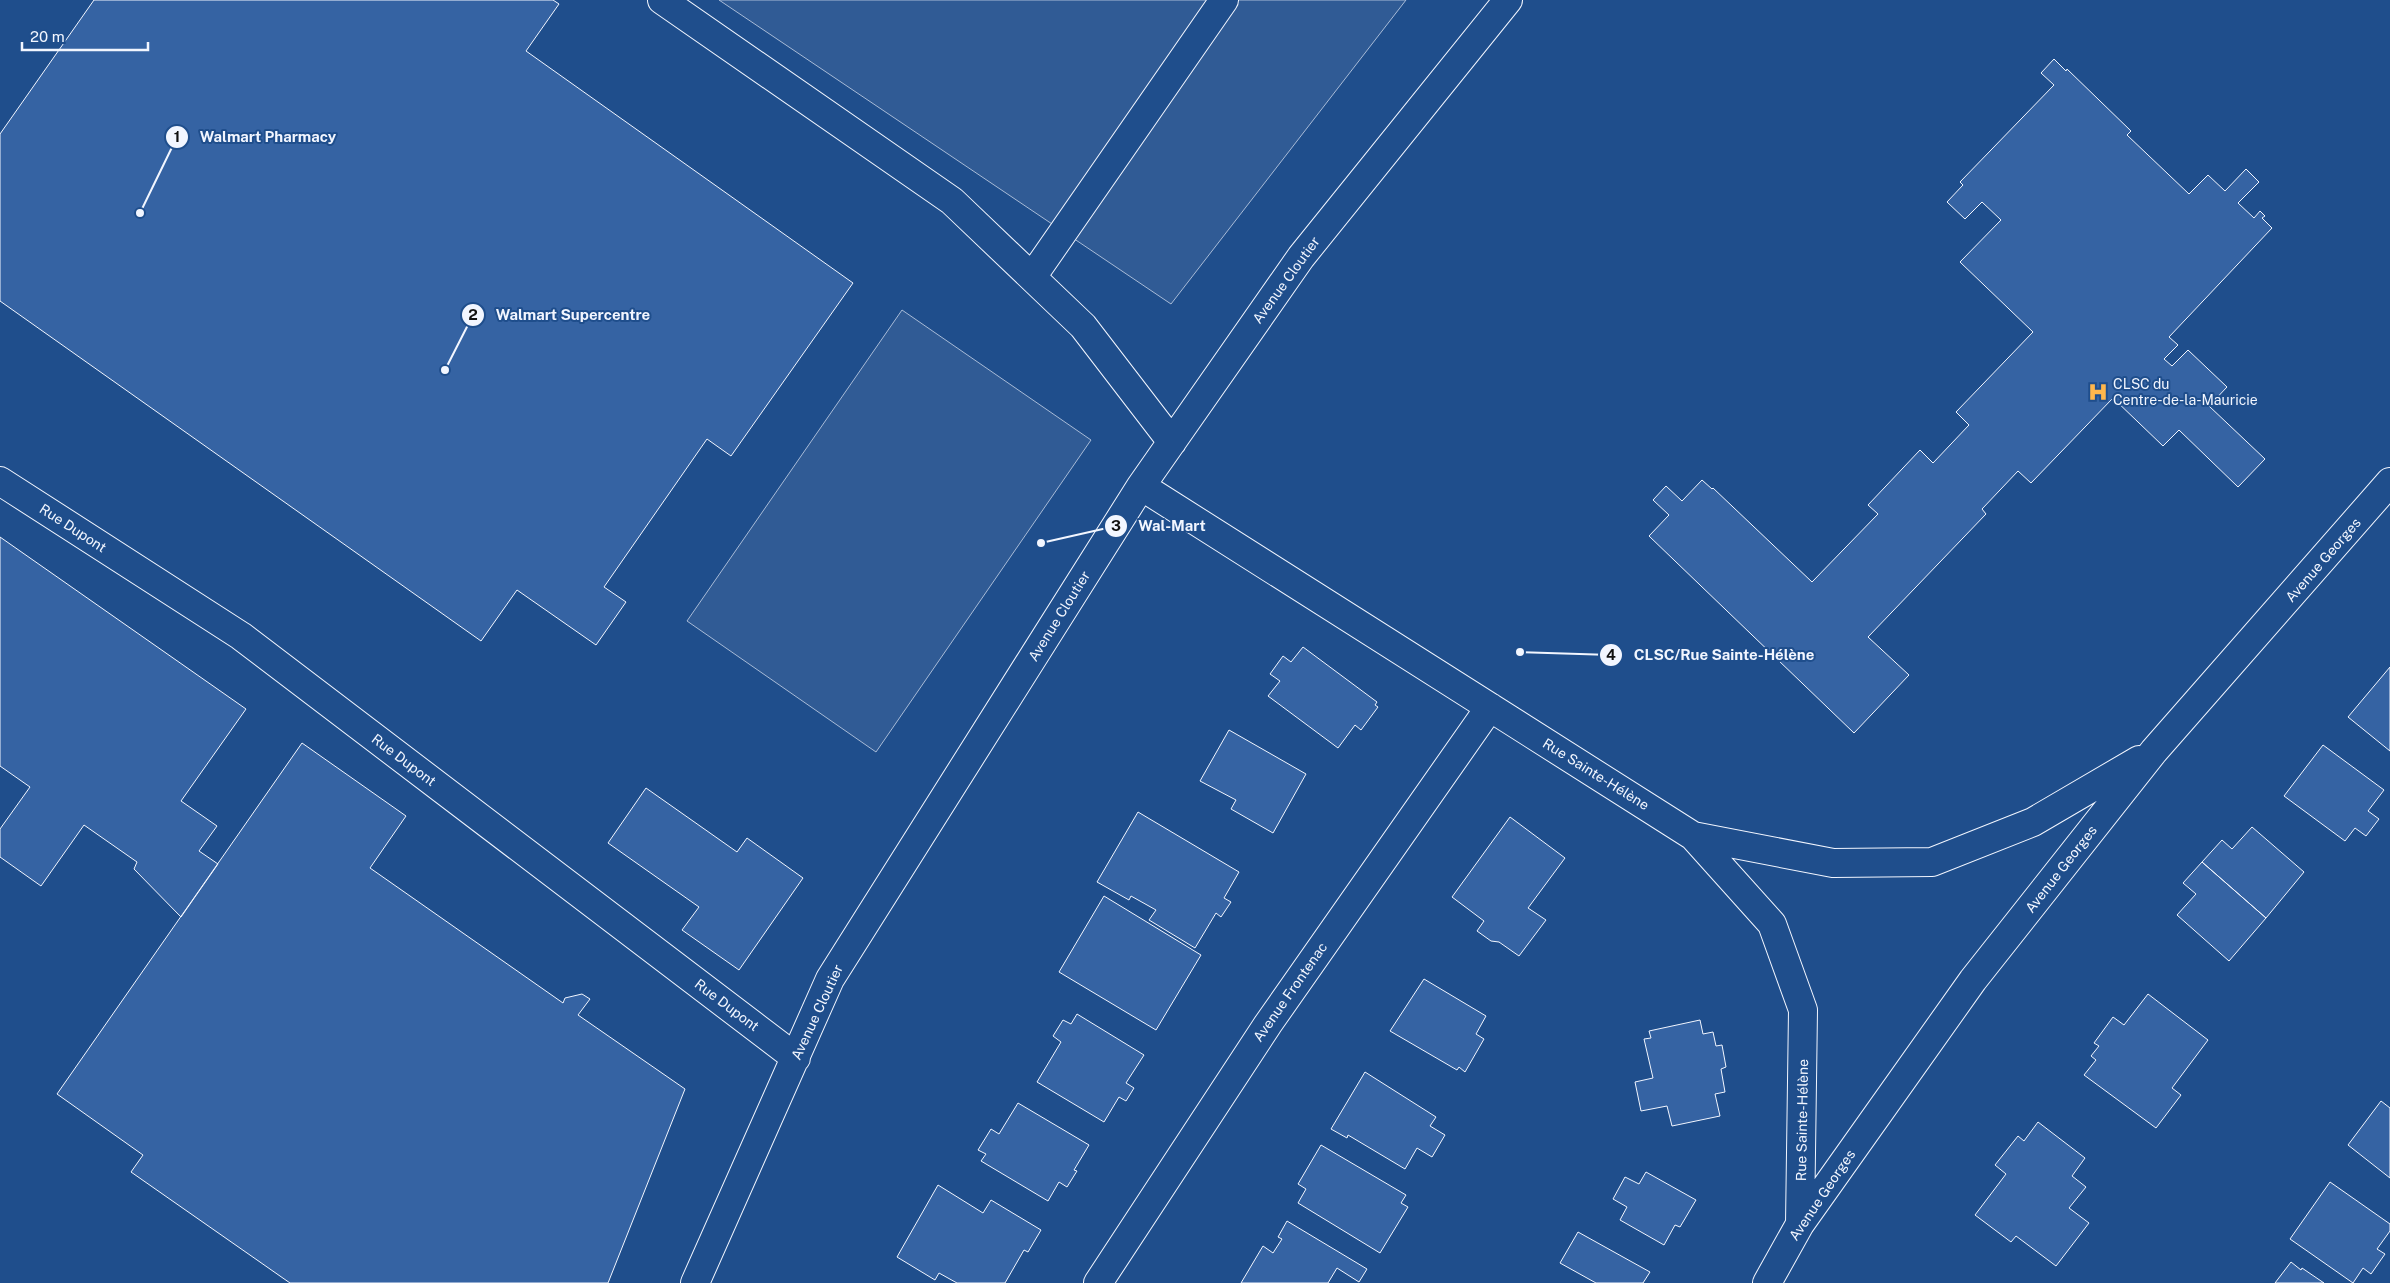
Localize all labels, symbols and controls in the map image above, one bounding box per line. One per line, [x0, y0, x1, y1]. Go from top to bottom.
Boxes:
scale bar [22, 20, 149, 52]
text: 20 m [30, 28, 65, 45]
callout: Walmart Pharmacy [165, 122, 346, 152]
text: 1 [174, 128, 180, 145]
text: Walmart Pharmacy [200, 128, 337, 145]
street label: Avenue Cloutier [1249, 234, 1323, 326]
callout: Walmart Supercentre [461, 300, 660, 330]
text: 2 [468, 306, 478, 323]
text: Walmart Supercentre [496, 306, 650, 323]
place label: CLSC du Centre-de-la-Mauricie [2113, 376, 2258, 408]
hospital icon: CLSC du Centre-de-la-Mauricie [2087, 381, 2109, 403]
street label: Rue Dupont [37, 501, 109, 555]
callout: Wal-Mart [1104, 511, 1216, 541]
street label: Avenue Georges [2282, 515, 2364, 605]
text: 3 [1111, 517, 1121, 534]
text: Wal-Mart [1138, 517, 1206, 534]
street label: Avenue Cloutier [1025, 568, 1093, 664]
callout: CLSC/Rue Sainte-Hélène [1599, 640, 1825, 670]
text: 4 [1606, 646, 1616, 663]
text: CLSC/Rue Sainte-Hélène [1634, 646, 1814, 663]
street label: Rue Dupont [369, 731, 439, 789]
street label: Rue Sainte-Hélène [1540, 735, 1652, 813]
street label: Avenue Georges [2022, 822, 2100, 916]
street label: Avenue Frontenac [1250, 939, 1330, 1045]
street label: Avenue Cloutier [788, 962, 846, 1062]
street label: Rue Dupont [692, 976, 762, 1034]
street label: Rue Sainte-Hélène [1793, 1059, 1811, 1181]
street label: Avenue Georges [1786, 1147, 1858, 1243]

